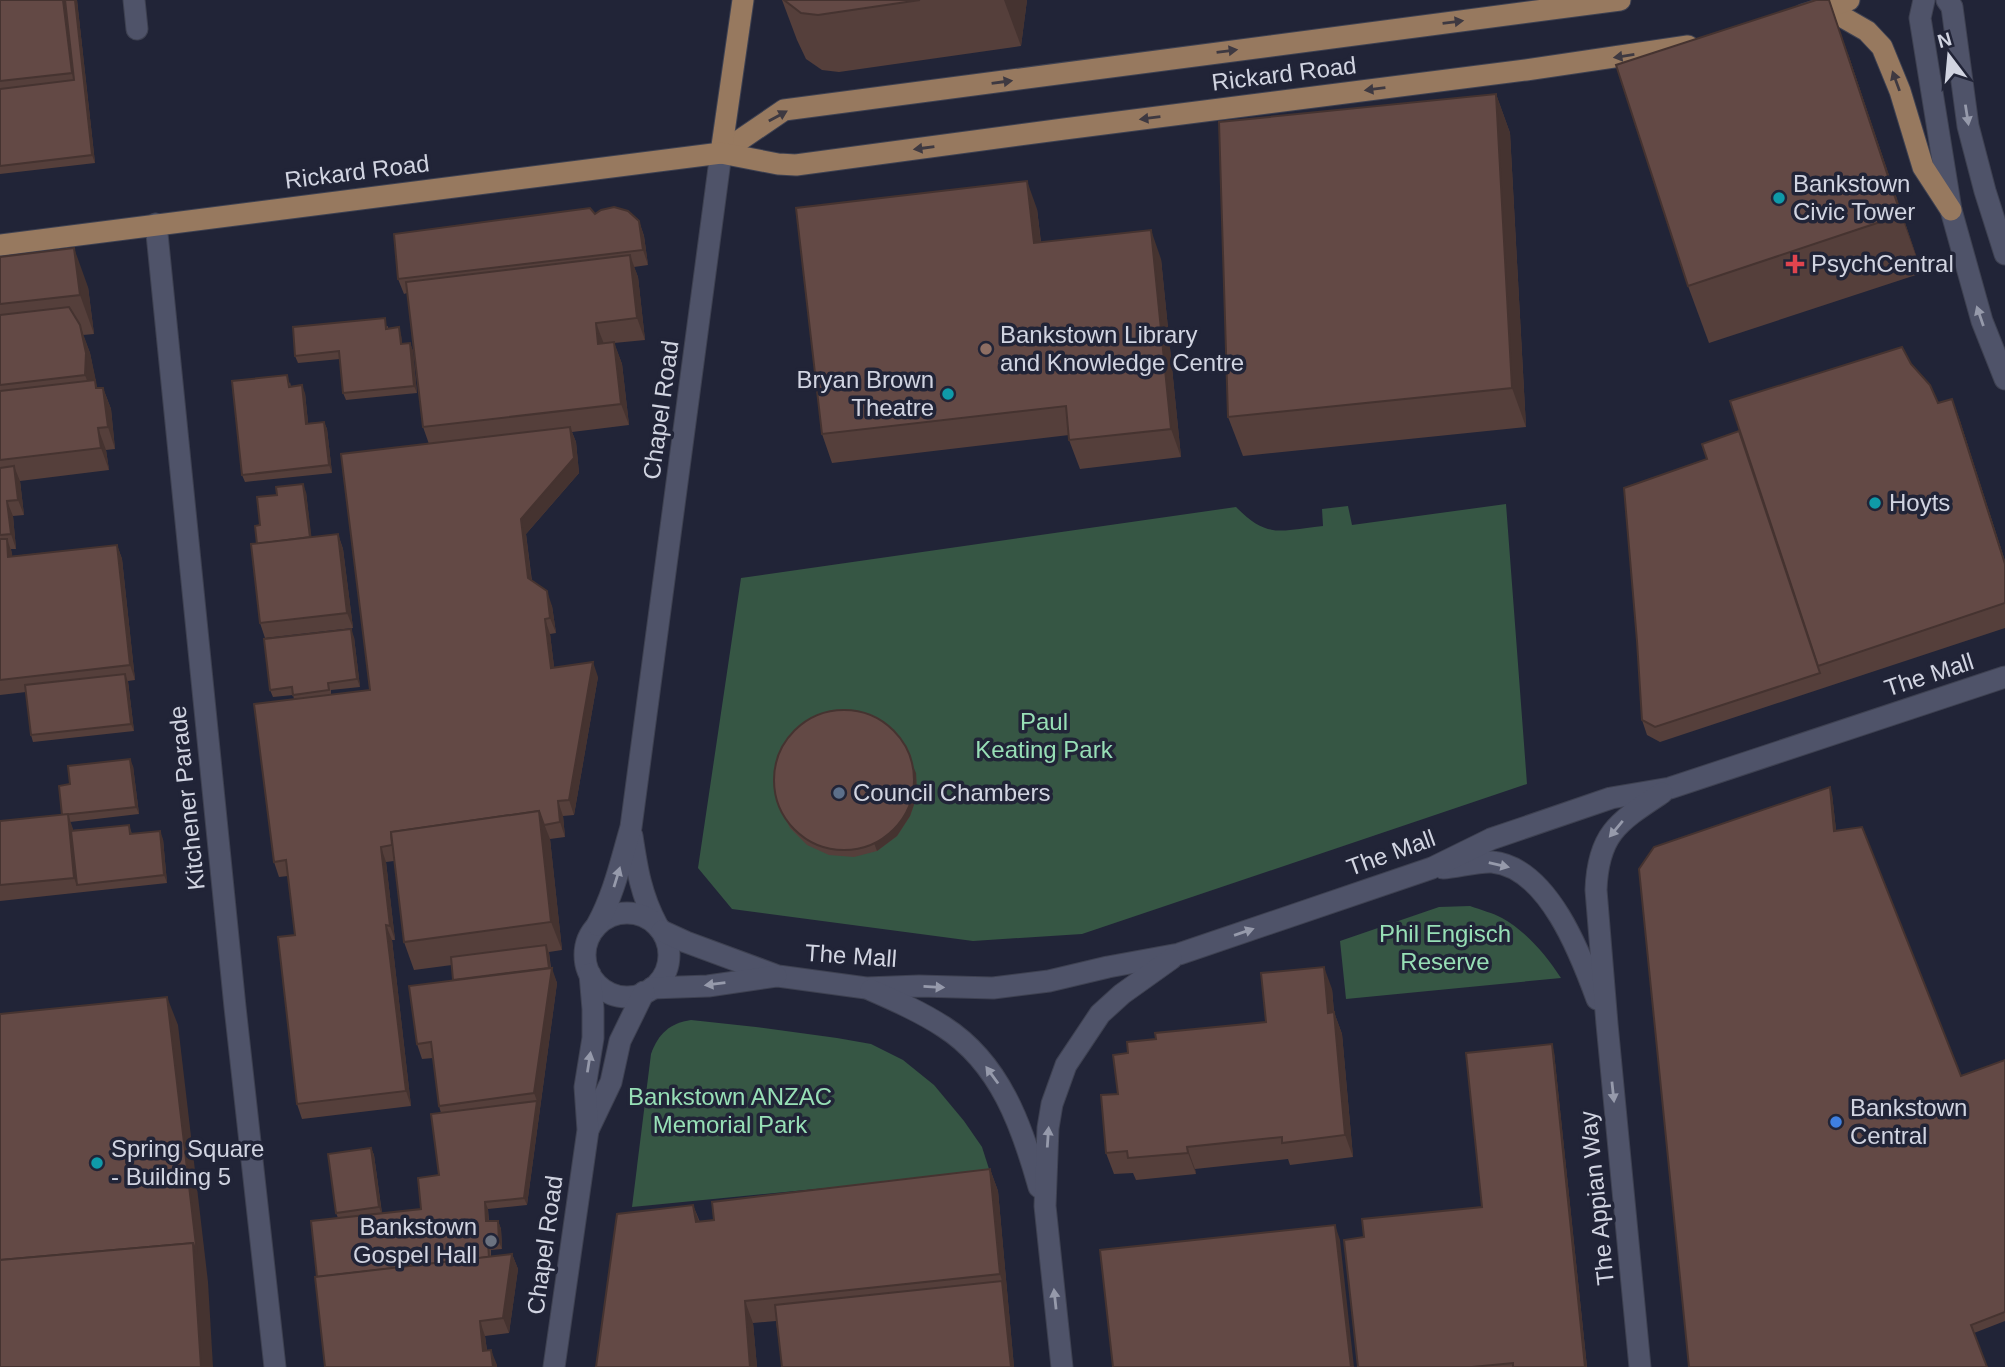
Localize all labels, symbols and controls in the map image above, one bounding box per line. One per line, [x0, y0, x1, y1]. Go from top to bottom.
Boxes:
one-way arrow [1442, 17, 1464, 28]
north arrow [1914, 21, 1984, 91]
text: N [1935, 28, 1954, 52]
one-way arrow [1216, 46, 1238, 57]
street label: Rickard Road [1210, 51, 1358, 96]
one-way arrow [1613, 51, 1635, 62]
one-way arrow [1890, 70, 1901, 91]
one-way arrow [991, 76, 1013, 87]
one-way arrow [1364, 83, 1386, 94]
one-way arrow [1961, 104, 1972, 126]
one-way arrow [768, 110, 788, 122]
one-way arrow [1139, 112, 1161, 123]
one-way arrow [913, 142, 935, 153]
street label: Rickard Road [283, 149, 431, 194]
place label: Bankstown Civic Tower [1793, 170, 1915, 225]
marker: Bankstown Civic Tower [1771, 190, 1787, 206]
place label: PsychCentral [1811, 250, 1954, 277]
marker: PsychCentral [1785, 254, 1805, 274]
one-way arrow [1974, 305, 1985, 326]
place label: Bankstown Library and Knowledge Centre [1000, 321, 1244, 376]
street label: Chapel Road [637, 339, 684, 481]
marker: Bankstown Library and Knowledge Centre [978, 341, 994, 357]
place label: Bryan Brown Theatre [797, 366, 934, 421]
marker: Bryan Brown Theatre [940, 386, 956, 402]
place label: Hoyts [1889, 489, 1950, 516]
marker: Hoyts [1867, 495, 1883, 511]
street label: The Mall [1881, 647, 1977, 702]
street label: Kitchener Parade [163, 704, 210, 892]
park label: Paul Keating Park [975, 708, 1114, 763]
place label: Council Chambers [853, 779, 1050, 806]
marker: Council Chambers [831, 785, 847, 801]
one-way arrow [1609, 821, 1624, 838]
street label: The Mall [1343, 824, 1439, 881]
one-way arrow [1489, 860, 1511, 871]
one-way arrow [612, 867, 622, 888]
park label: Phil Engisch Reserve [1379, 920, 1511, 975]
one-way arrow [1233, 926, 1254, 937]
street label: The Mall [804, 939, 898, 972]
one-way arrow [704, 979, 726, 990]
one-way arrow [924, 981, 946, 992]
one-way arrow [584, 1051, 595, 1073]
one-way arrow [985, 1066, 999, 1084]
one-way arrow [1608, 1081, 1619, 1103]
park label: Bankstown ANZAC Memorial Park [628, 1083, 832, 1138]
place label: Bankstown Central [1850, 1094, 1967, 1149]
street label: The Appian Way [1574, 1110, 1619, 1287]
marker: Bankstown Central [1828, 1114, 1844, 1130]
one-way arrow [1043, 1126, 1054, 1148]
place label: Spring Square - Building 5 [111, 1135, 264, 1190]
marker: Spring Square - Building 5 [89, 1155, 105, 1171]
street label: Chapel Road [521, 1174, 568, 1316]
place label: Bankstown Gospel Hall [353, 1213, 477, 1268]
marker: Bankstown Gospel Hall [483, 1233, 499, 1249]
one-way arrow [1049, 1288, 1060, 1310]

